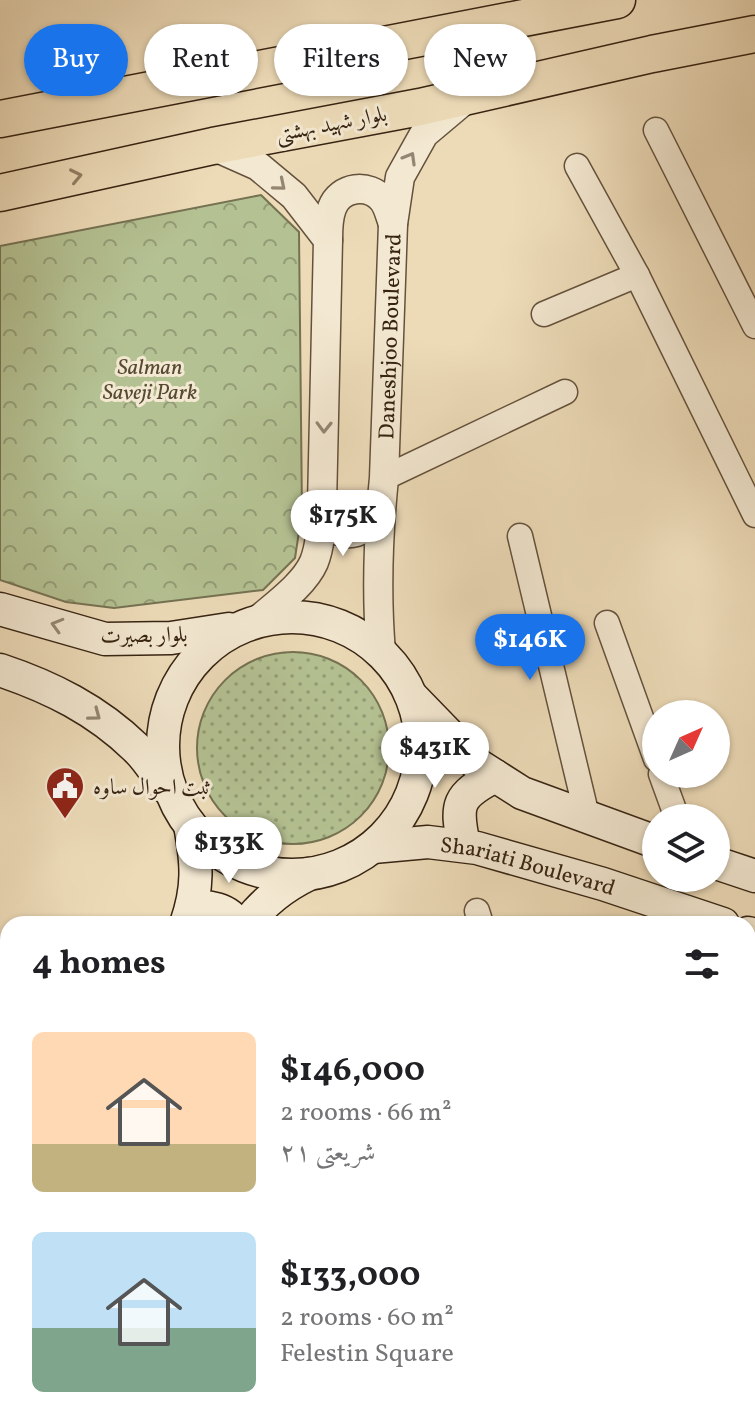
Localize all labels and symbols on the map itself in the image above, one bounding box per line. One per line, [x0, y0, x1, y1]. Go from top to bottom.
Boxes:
street label: بلوار شهید بهشتی [273, 99, 390, 151]
one-way arrow [400, 152, 416, 167]
one-way arrow [69, 168, 82, 185]
one-way arrow [271, 175, 286, 190]
street label: Daneshjoo Boulevard [372, 233, 411, 440]
park label: Salman Saveji Park [103, 353, 197, 409]
one-way arrow [315, 421, 333, 434]
pin: $175K [287, 490, 399, 558]
pin: $146K [474, 614, 586, 682]
one-way arrow [50, 618, 64, 635]
street label: بلوار بصیرت [100, 620, 188, 653]
north arrow [642, 700, 730, 788]
one-way arrow [86, 706, 101, 720]
pin: $431K [379, 722, 491, 790]
public building icon: ثبت احوال ساوه [44, 765, 86, 820]
place label: ثبت احوال ساوه [93, 773, 211, 804]
pin: $133K [173, 817, 285, 885]
street label: Shariati Boulevard [438, 831, 619, 905]

